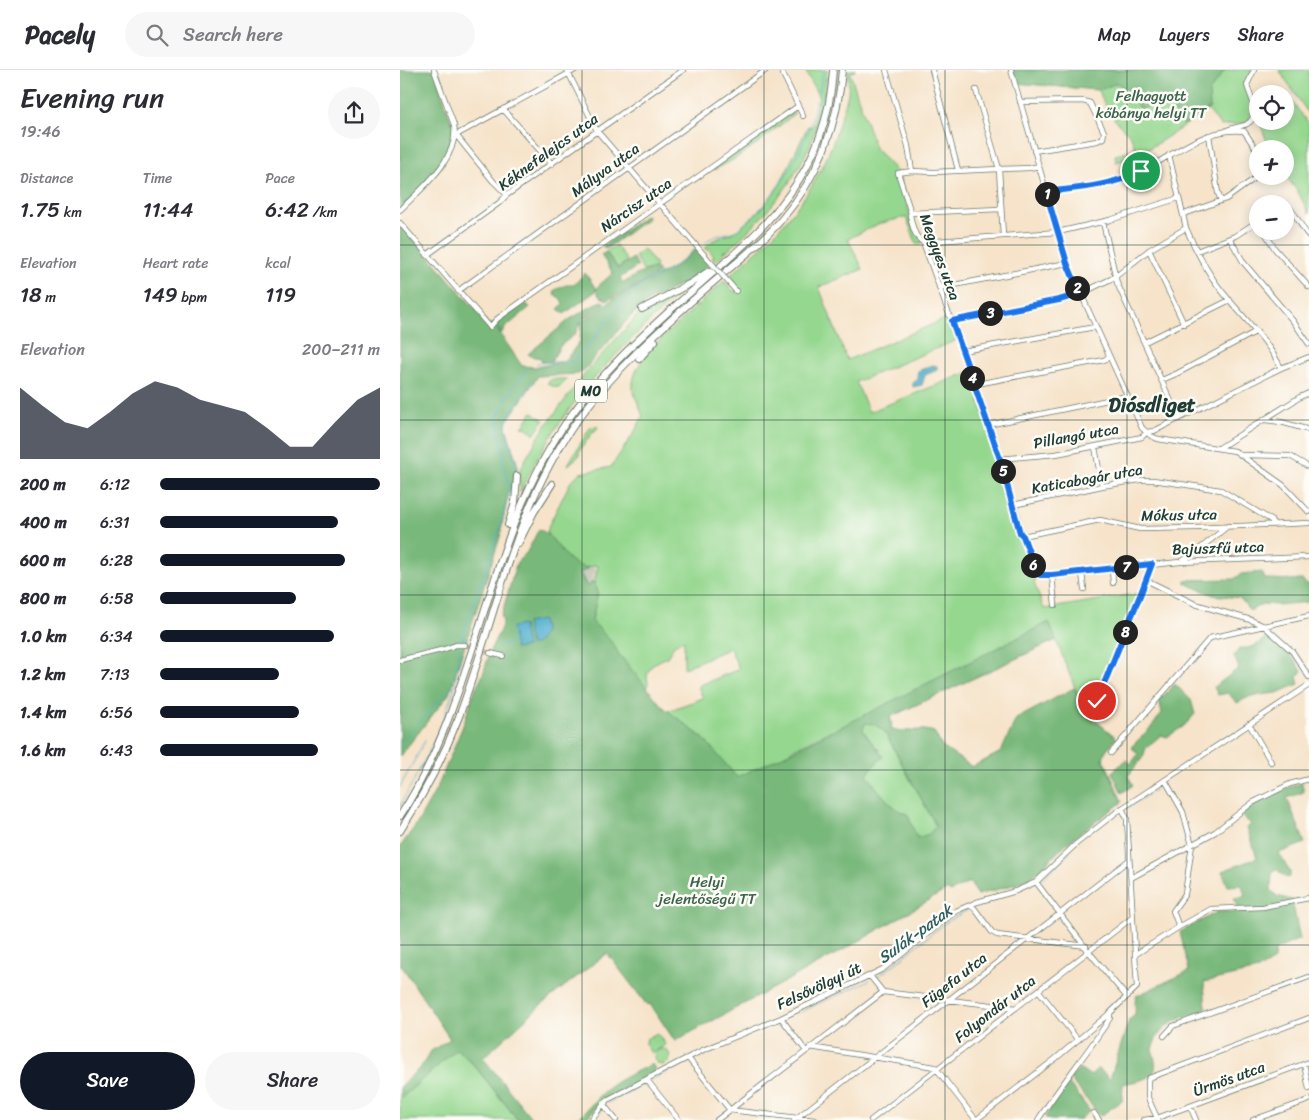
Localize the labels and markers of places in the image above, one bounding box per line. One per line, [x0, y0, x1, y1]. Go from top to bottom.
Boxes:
pin [1120, 150, 1162, 192]
pin: 1 [1034, 182, 1060, 206]
pin: 2 [1064, 276, 1090, 300]
pin: 3 [978, 300, 1002, 326]
pin: 4 [960, 366, 984, 390]
pin: 5 [990, 458, 1016, 484]
pin: 6 [1020, 552, 1046, 578]
pin: 7 [1114, 554, 1138, 580]
pin: 8 [1112, 620, 1138, 644]
pin [1076, 680, 1118, 722]

